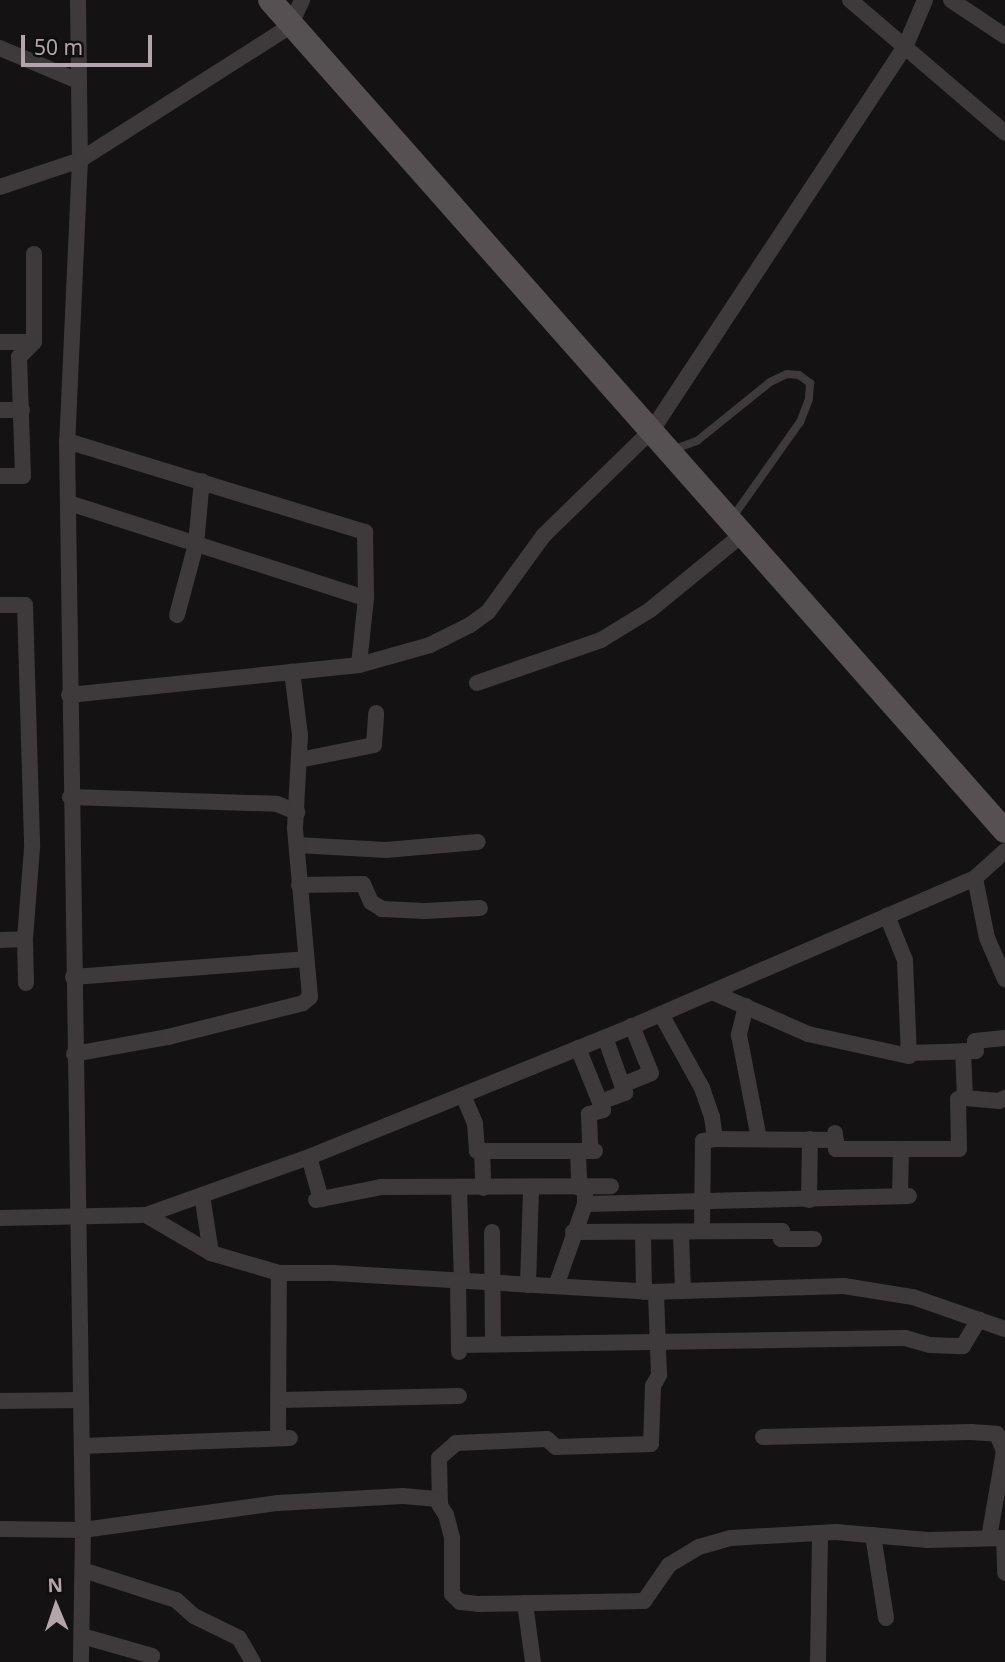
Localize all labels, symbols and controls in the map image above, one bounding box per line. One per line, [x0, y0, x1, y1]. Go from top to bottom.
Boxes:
scale bar [24, 21, 156, 65]
text: 50 m [34, 33, 83, 61]
north arrow [21, 1571, 91, 1641]
text: N [47, 1572, 63, 1598]

